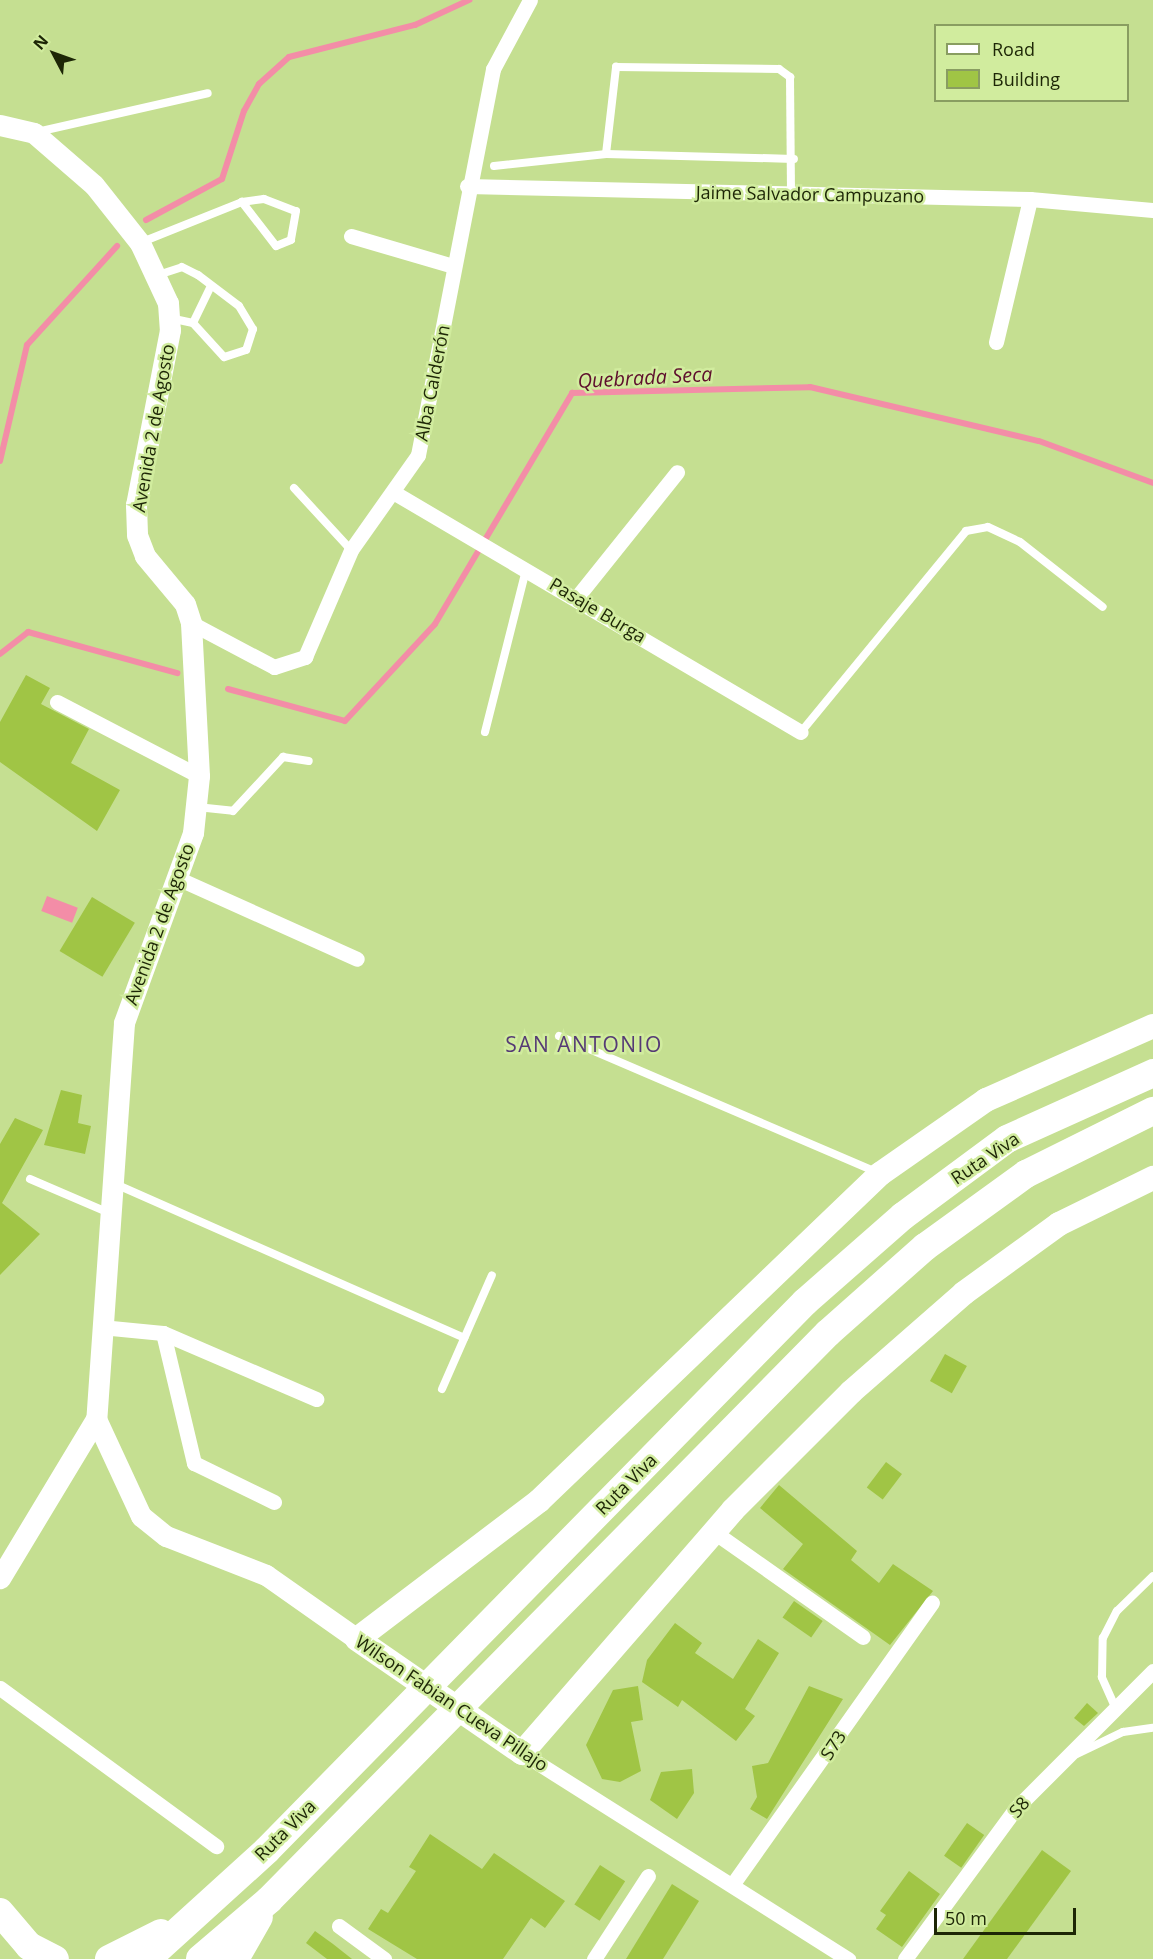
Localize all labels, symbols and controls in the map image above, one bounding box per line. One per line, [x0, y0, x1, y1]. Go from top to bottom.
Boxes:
north arrow [24, 24, 84, 84]
legend [934, 24, 1129, 102]
text: N [28, 30, 53, 54]
text: Road [992, 37, 1035, 61]
text: Building [992, 67, 1060, 91]
street label: Jaime Salvador Campuzano [696, 181, 924, 207]
street label: Alba Calderón [410, 323, 454, 443]
street label: Avenida 2 de Agosto [128, 342, 178, 514]
water label: Quebrada Seca [577, 361, 713, 393]
street label: Pasaje Burga [546, 573, 650, 647]
street label: Avenida 2 de Agosto [120, 840, 198, 1008]
district label: SAN ANTONIO [505, 1031, 663, 1057]
street label: Ruta Viva [947, 1127, 1023, 1189]
street label: Ruta Viva [591, 1449, 661, 1519]
street label: Wilson Fabian Cueva Pillajo [352, 1630, 552, 1776]
street label: S73 [816, 1726, 850, 1764]
street label: S8 [1004, 1792, 1034, 1822]
street label: Ruta Viva [250, 1795, 320, 1865]
scale bar [937, 1896, 1080, 1934]
text: 50 m [945, 1906, 987, 1930]

